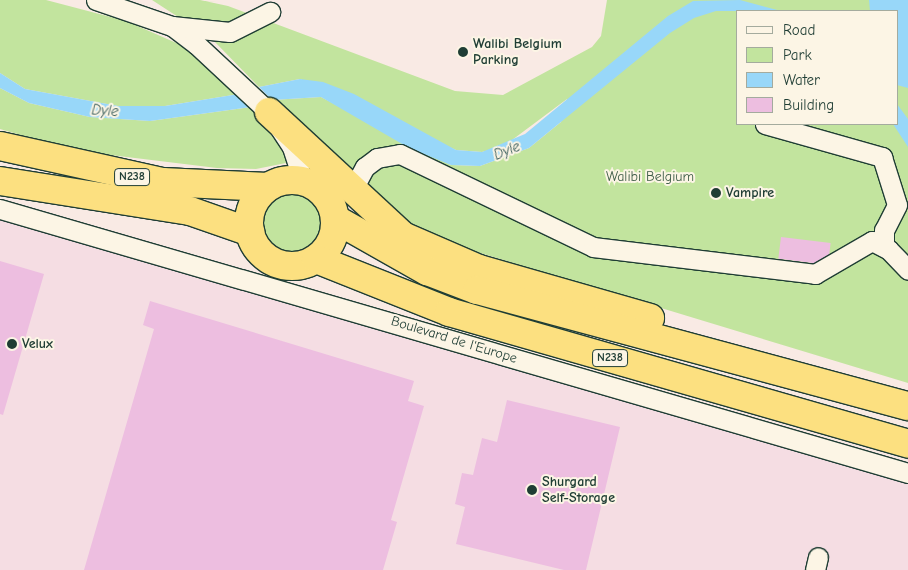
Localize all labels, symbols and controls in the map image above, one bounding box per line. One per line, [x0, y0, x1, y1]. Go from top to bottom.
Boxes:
legend [736, 10, 898, 125]
text: Road [783, 21, 815, 39]
place label: Walibi Belgium Parking [473, 36, 562, 68]
marker: Walibi Belgium Parking [457, 46, 469, 58]
text: Park [783, 46, 812, 64]
text: Water [783, 71, 820, 89]
text: Building [783, 96, 834, 114]
water label: Dyle [91, 101, 119, 121]
water label: Dyle [491, 138, 523, 164]
road number: N238 [113, 168, 151, 186]
park label: Walibi Belgium [606, 169, 694, 185]
place label: Vampire [726, 185, 774, 201]
marker: Vampire [710, 187, 722, 199]
street label: Boulevard de l'Europe [389, 313, 519, 367]
place label: Velux [22, 336, 53, 352]
marker: Velux [6, 338, 18, 350]
road number: N238 [591, 348, 629, 368]
place label: Shurgard Self-Storage [542, 474, 615, 507]
marker: Shurgard Self-Storage [526, 484, 538, 496]

